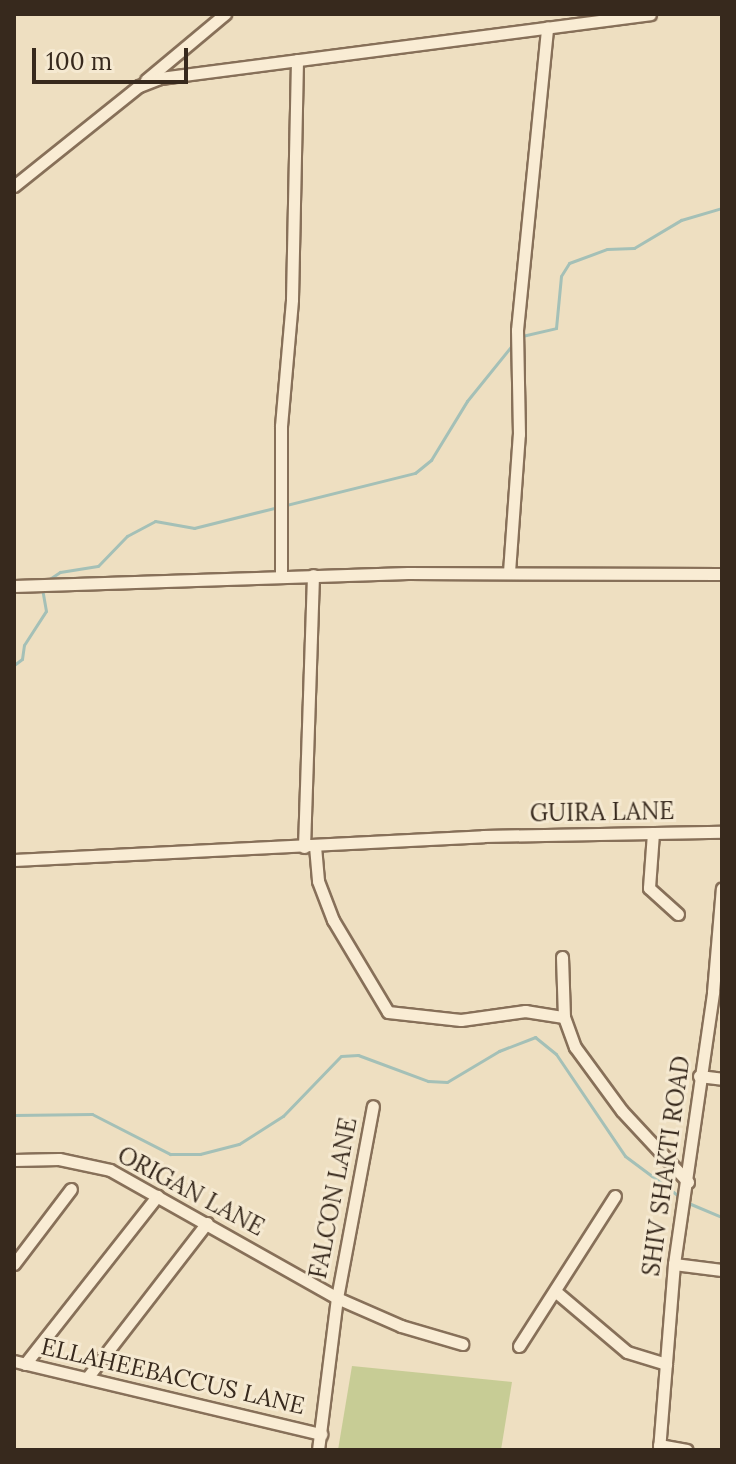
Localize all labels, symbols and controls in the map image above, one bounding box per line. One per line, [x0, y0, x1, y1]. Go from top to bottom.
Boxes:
scale bar [36, 32, 192, 82]
text: 100 m [46, 46, 112, 77]
street label: GUIRA LANE [530, 796, 674, 828]
street label: SHIV SHAKTI ROAD [636, 1054, 696, 1278]
street label: FALCON LANE [303, 1115, 363, 1281]
street label: ORIGAN LANE [113, 1140, 269, 1242]
street label: ELLAHEEBACCUS LANE [38, 1332, 308, 1420]

